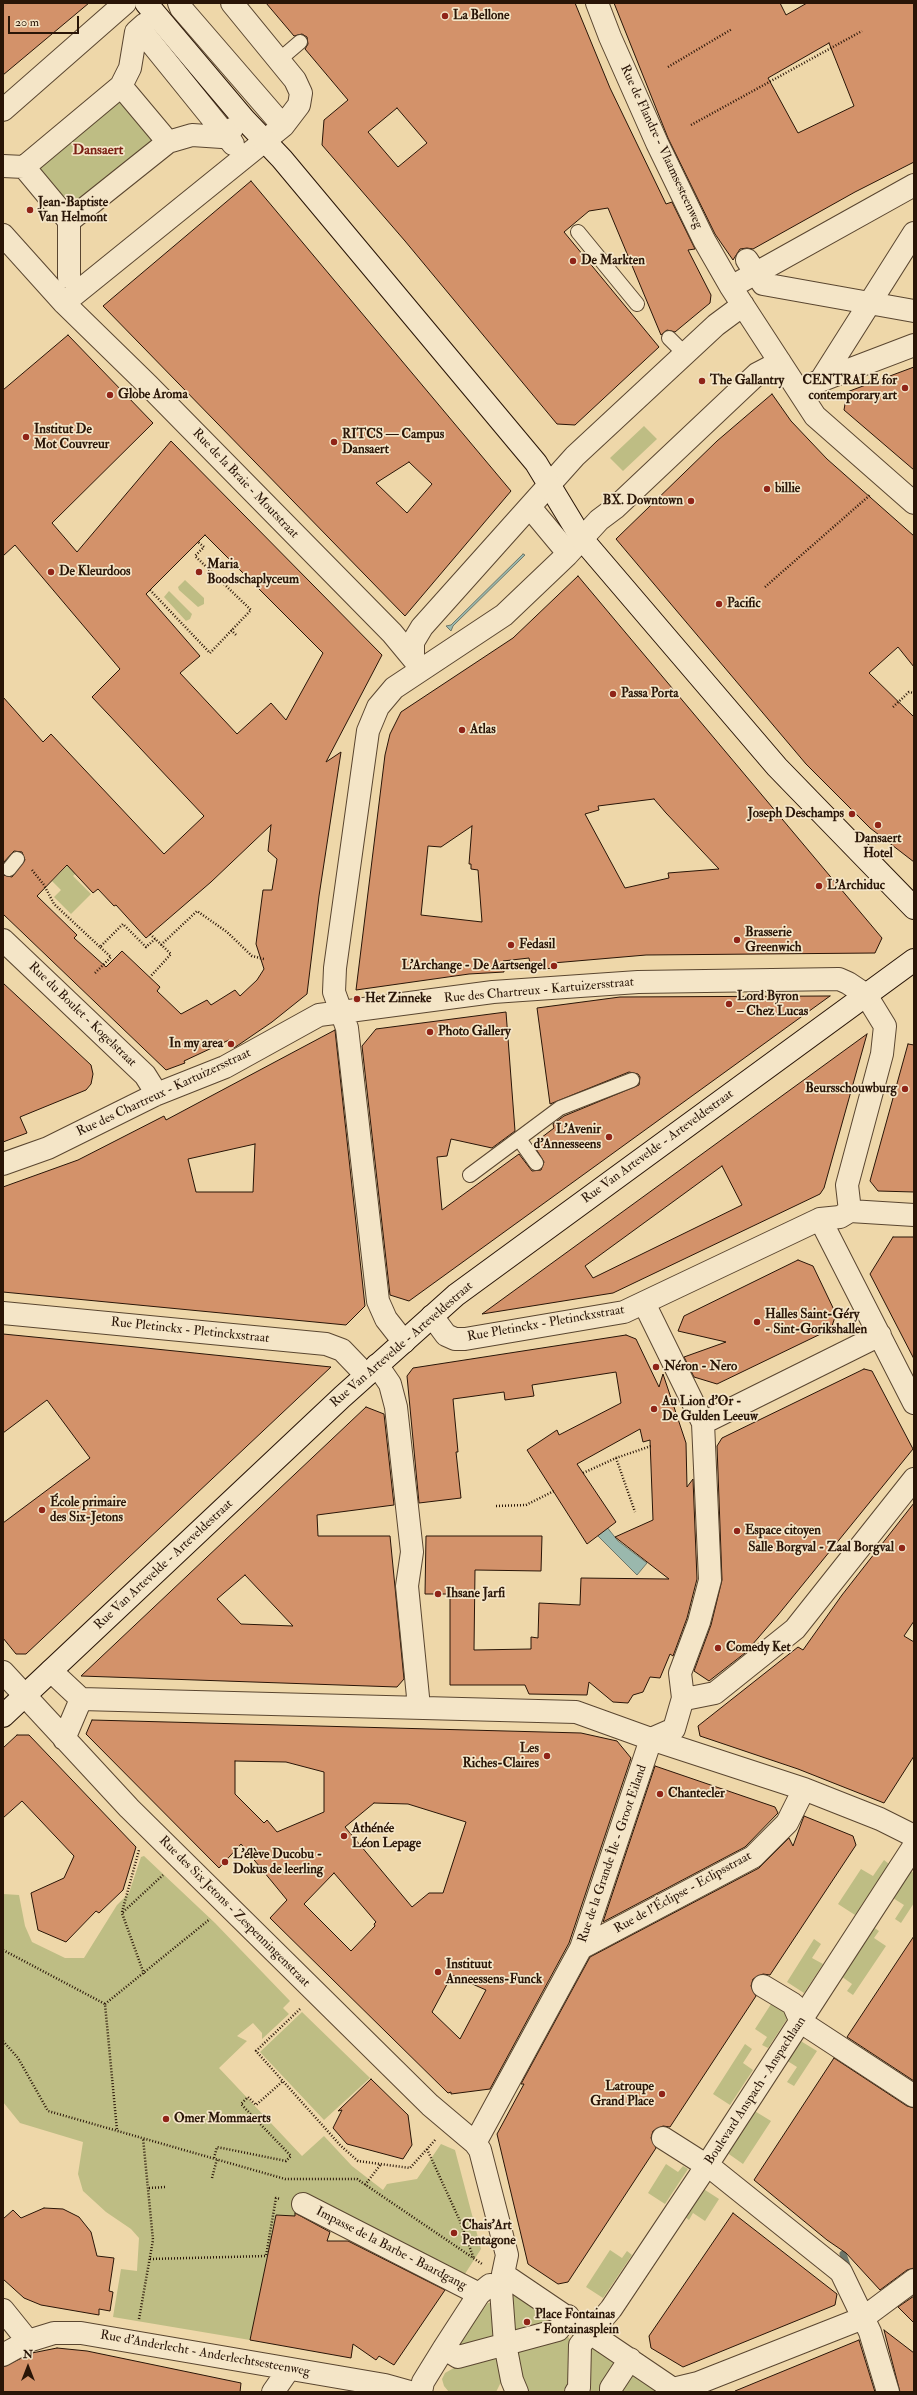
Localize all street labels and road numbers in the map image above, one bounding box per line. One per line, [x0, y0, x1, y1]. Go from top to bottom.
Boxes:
street label: Rue de Flandre - Vlaamsesteenweg [616, 63, 706, 231]
street label: Rue de la Braie - Moutstraat [189, 426, 301, 542]
street label: Rue du Boulet - Kogelstraat [25, 959, 139, 1071]
street label: Rue des Chartreux - Kartuizersstraat [443, 975, 635, 1007]
street label: Rue des Chartreux - Kartuizersstraat [74, 1046, 254, 1140]
street label: Rue Van Artevelde - Arteveldestraat [579, 1087, 737, 1207]
street label: Rue Van Artevelde - Arteveldestraat [327, 1279, 477, 1411]
street label: Rue Pletinckx - Pletinckxstraat [466, 1302, 626, 1346]
street label: Rue Pletinckx - Pletinckxstraat [110, 1315, 270, 1347]
street label: Rue Van Artevelde - Arteveldestraat [91, 1497, 237, 1633]
street label: Rue de la Grande Île - Groot Eiland [575, 1763, 651, 1945]
street label: Rue des Six Jetons - Zespenningenstraat [155, 1833, 313, 1991]
street label: Rue de l'Éclipse - Eclipsstraat [612, 1849, 754, 1937]
street label: Boulevard Anspach - Anspachlaan [702, 2014, 810, 2168]
street label: Impasse de la Barbe - Baardgang [313, 2204, 469, 2294]
street label: Rue d'Anderlecht - Anderlechtsesteenweg [99, 2328, 311, 2380]

